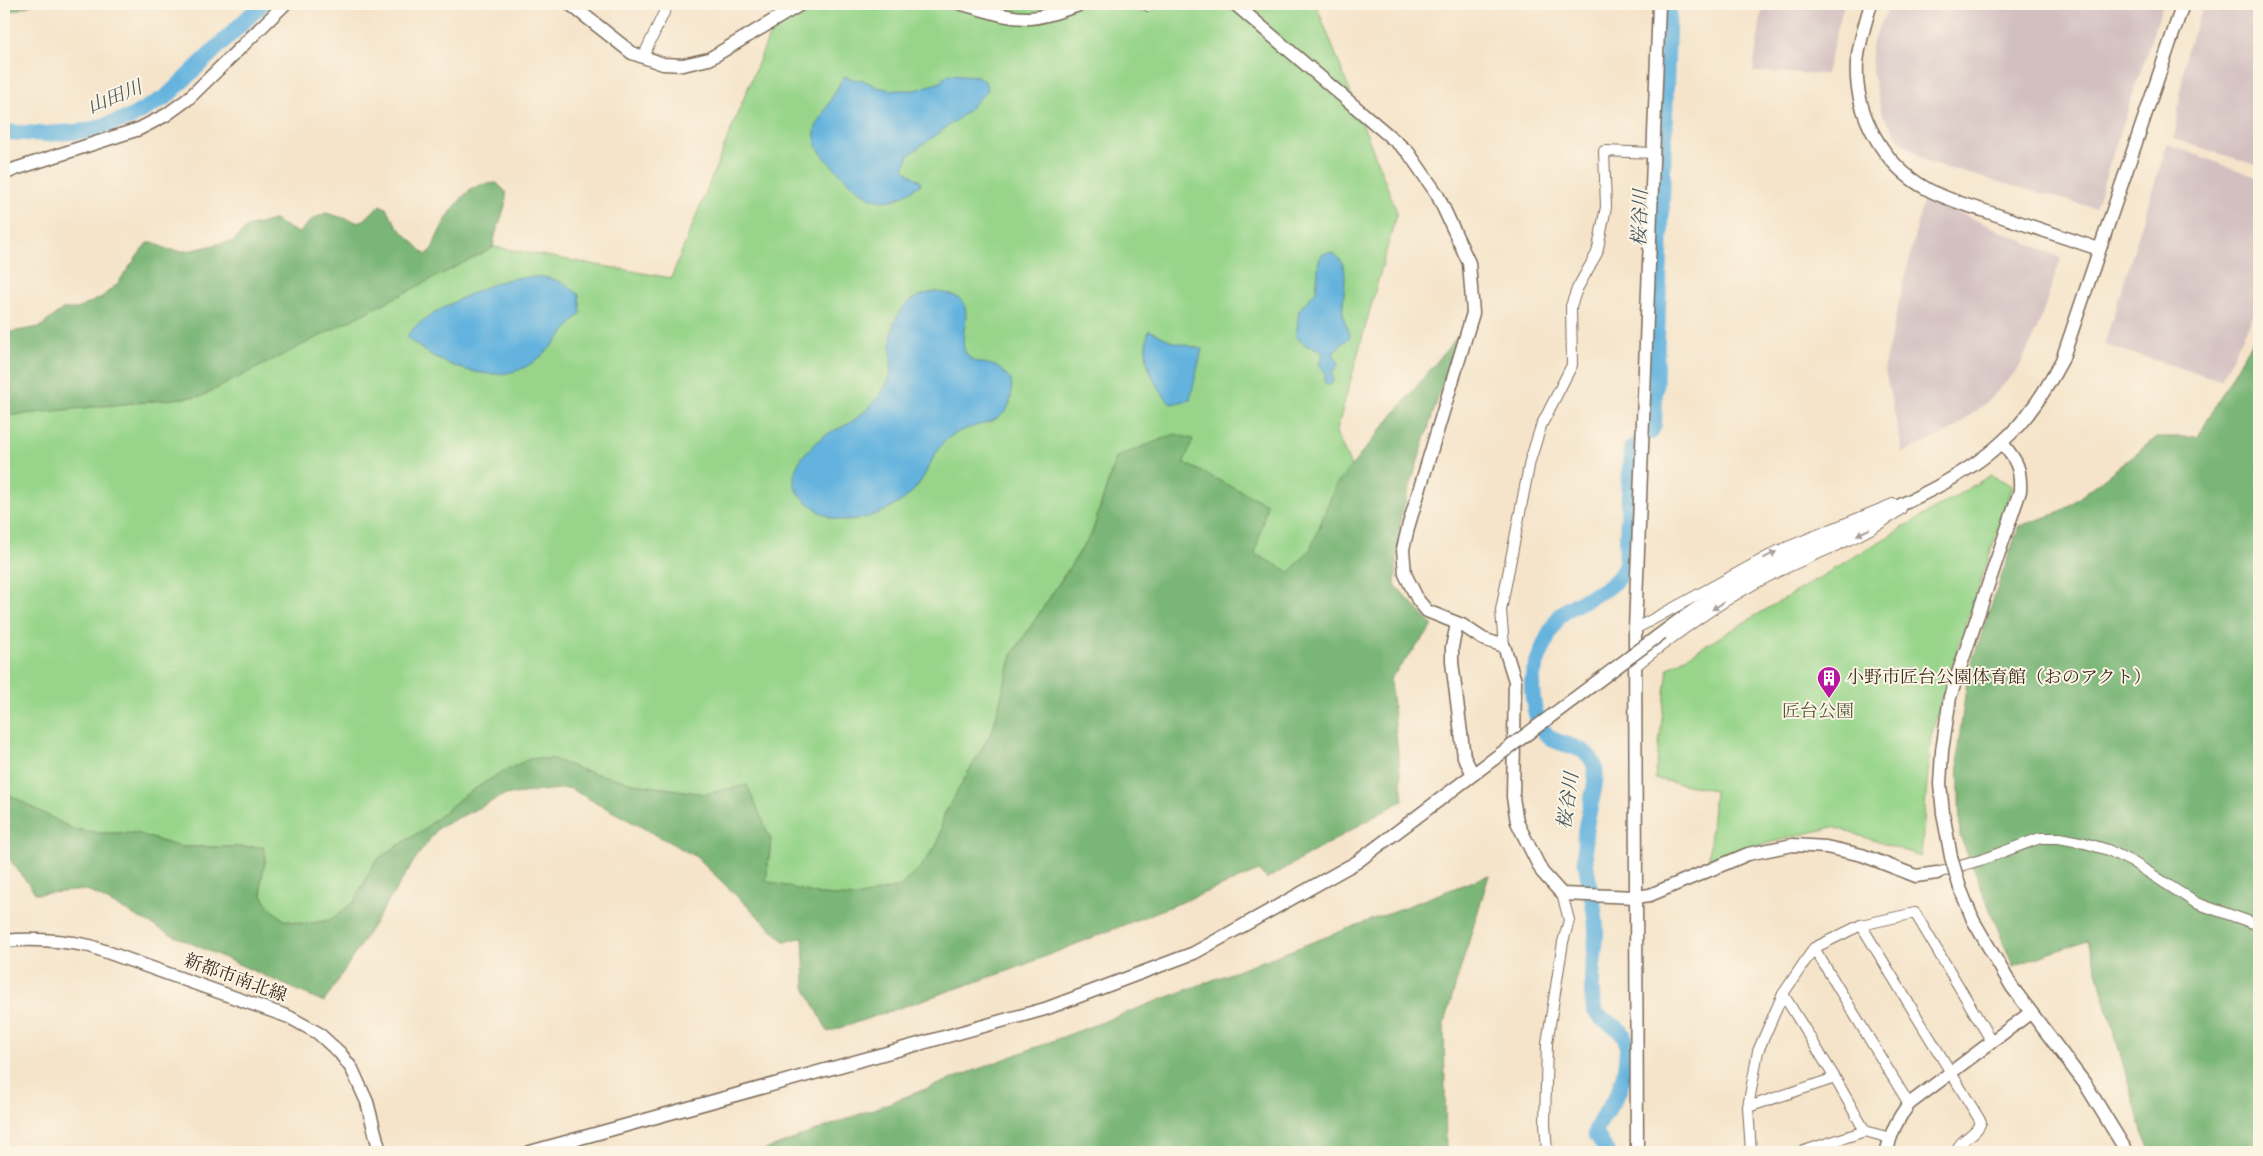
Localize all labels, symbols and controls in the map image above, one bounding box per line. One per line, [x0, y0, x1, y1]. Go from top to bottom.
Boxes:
water label: 山田川 [84, 75, 148, 120]
water label: 桜谷川 [1628, 187, 1654, 247]
one-way arrow [1856, 529, 1870, 537]
one-way arrow [1763, 551, 1777, 559]
one-way arrow [1711, 601, 1725, 610]
building icon: 小野市匠台公園体育館（おのアクト） [1816, 665, 1842, 699]
place label: 小野市匠台公園体育館（おのアクト） [1846, 667, 2151, 690]
park label: 匠台公園 [1782, 701, 1854, 724]
water label: 桜谷川 [1553, 769, 1585, 831]
street label: 新都市南北線 [180, 950, 290, 1008]

